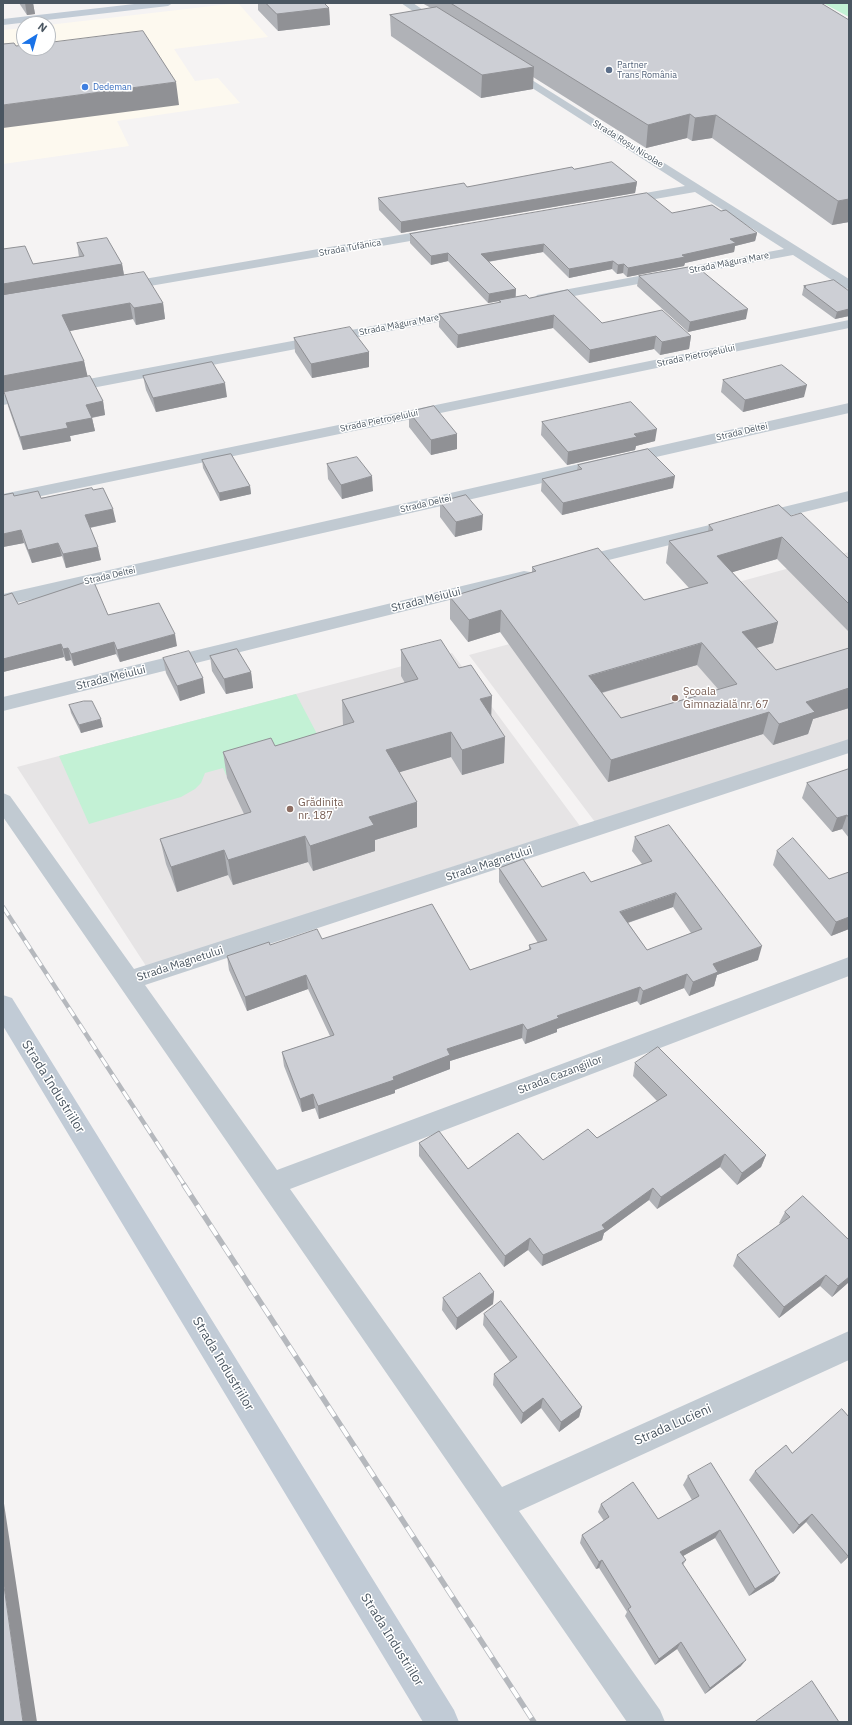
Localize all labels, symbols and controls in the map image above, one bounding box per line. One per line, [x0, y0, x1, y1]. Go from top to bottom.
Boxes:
north arrow [16, 16, 56, 56]
text: N [35, 19, 50, 35]
place label: Partner Trans România [617, 60, 677, 81]
marker: Partner Trans România [604, 65, 614, 75]
marker: Dedeman [80, 82, 90, 92]
place label: Dedeman [93, 82, 132, 92]
street label: Strada Roșu Nicolae [591, 118, 665, 170]
street label: Strada Tufănica [318, 237, 382, 259]
street label: Strada Măgura Mare [688, 250, 770, 276]
street label: Strada Măgura Mare [358, 312, 440, 338]
street label: Strada Pietroșelului [656, 342, 736, 370]
street label: Strada Pietroșelului [339, 407, 419, 435]
street label: Strada Deltei [715, 421, 769, 443]
street label: Strada Deltei [399, 493, 453, 515]
street label: Strada Deltei [83, 565, 137, 587]
street label: Strada Meiului [390, 585, 462, 615]
street label: Strada Meiului [75, 663, 147, 693]
place label: Școala Gimnazială nr. 67 [683, 685, 769, 711]
marker: Școala Gimnazială nr. 67 [670, 693, 680, 703]
place label: Grădinița nr. 187 [298, 796, 343, 822]
marker: Grădinița nr. 187 [285, 804, 295, 814]
street label: Strada Magnetului [444, 844, 534, 884]
street label: Strada Magnetului [135, 944, 225, 984]
street label: Strada Industriilor [18, 1038, 88, 1136]
street label: Strada Cazangiilor [516, 1053, 604, 1097]
street label: Strada Industriilor [189, 1314, 257, 1414]
street label: Strada Lucieni [632, 1401, 714, 1449]
street label: Strada Industriilor [357, 1591, 427, 1689]

